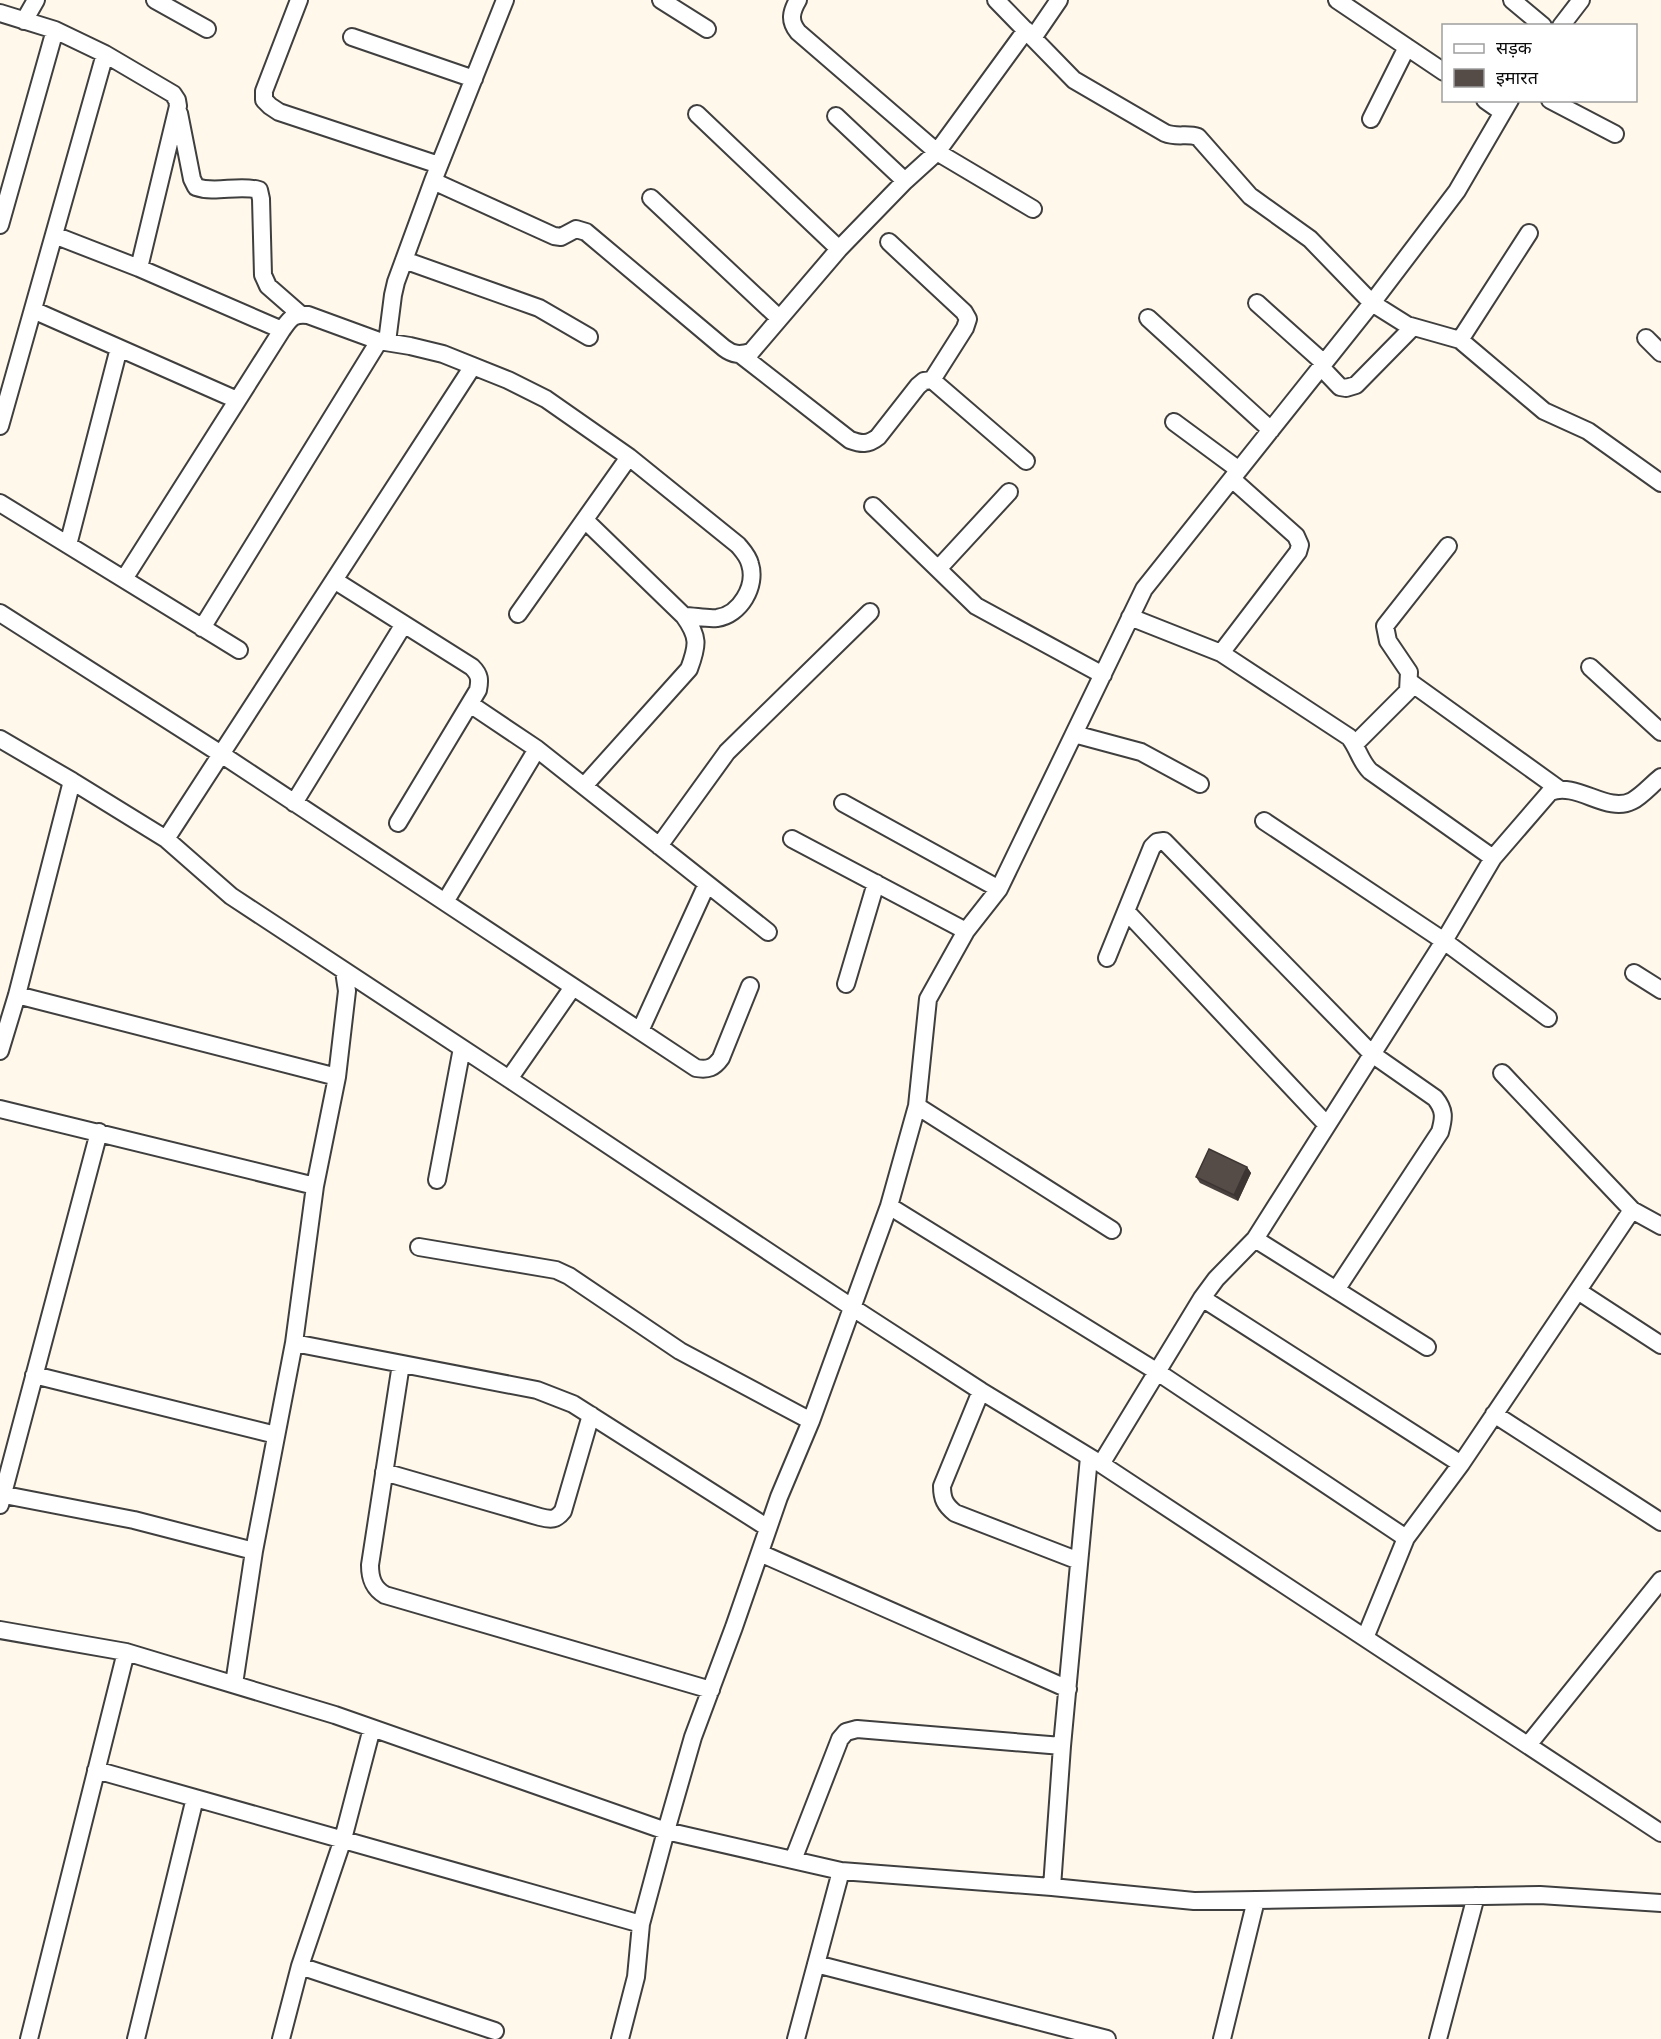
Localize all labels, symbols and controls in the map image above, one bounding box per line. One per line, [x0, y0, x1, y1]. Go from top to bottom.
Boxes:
legend [1442, 24, 1637, 102]
text: सड़क [1496, 33, 1533, 60]
text: इमारत [1496, 63, 1539, 90]

